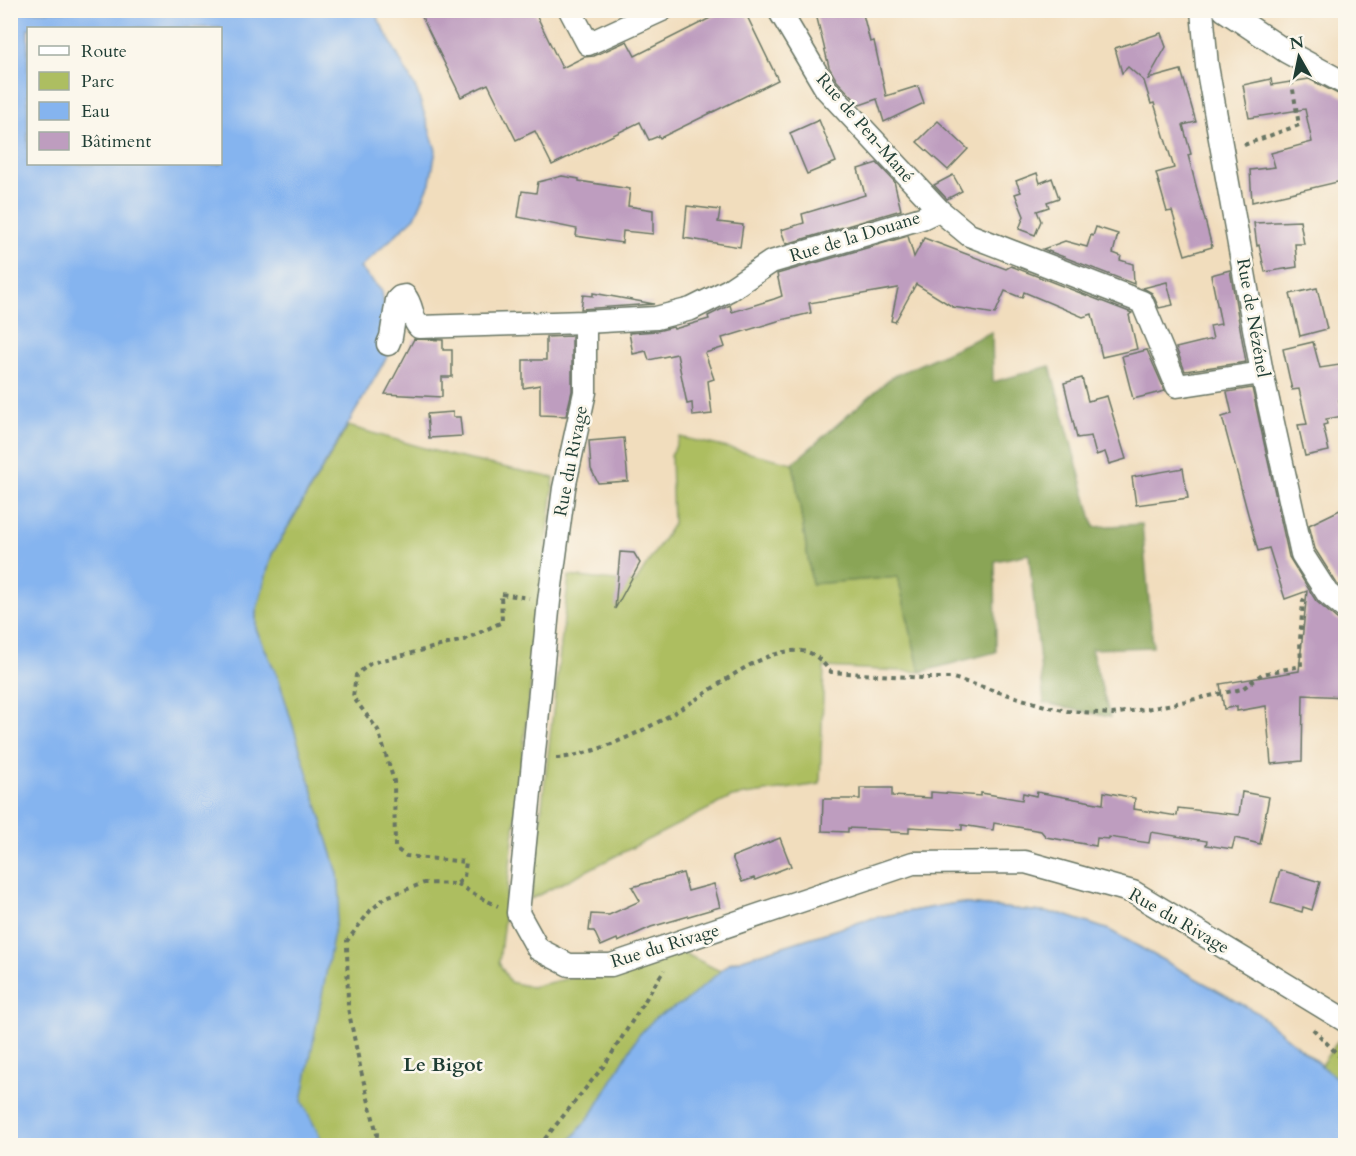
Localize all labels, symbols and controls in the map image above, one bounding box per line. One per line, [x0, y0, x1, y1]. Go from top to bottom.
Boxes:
legend [27, 27, 222, 165]
north arrow [1269, 27, 1329, 87]
text: N [1288, 31, 1305, 55]
text: Route [81, 39, 127, 64]
street label: Rue de Pen-Mané [810, 68, 920, 188]
text: Parc [81, 69, 114, 94]
text: Eau [81, 99, 110, 124]
text: Bâtiment [81, 129, 151, 154]
street label: Rue de la Douane [787, 205, 923, 269]
street label: Rue de Nézénel [1230, 256, 1276, 380]
street label: Rue du Rivage [548, 403, 594, 519]
street label: Rue du Rivage [1124, 882, 1234, 960]
street label: Rue du Rivage [608, 918, 722, 974]
district label: Le Bigot [403, 1051, 483, 1078]

